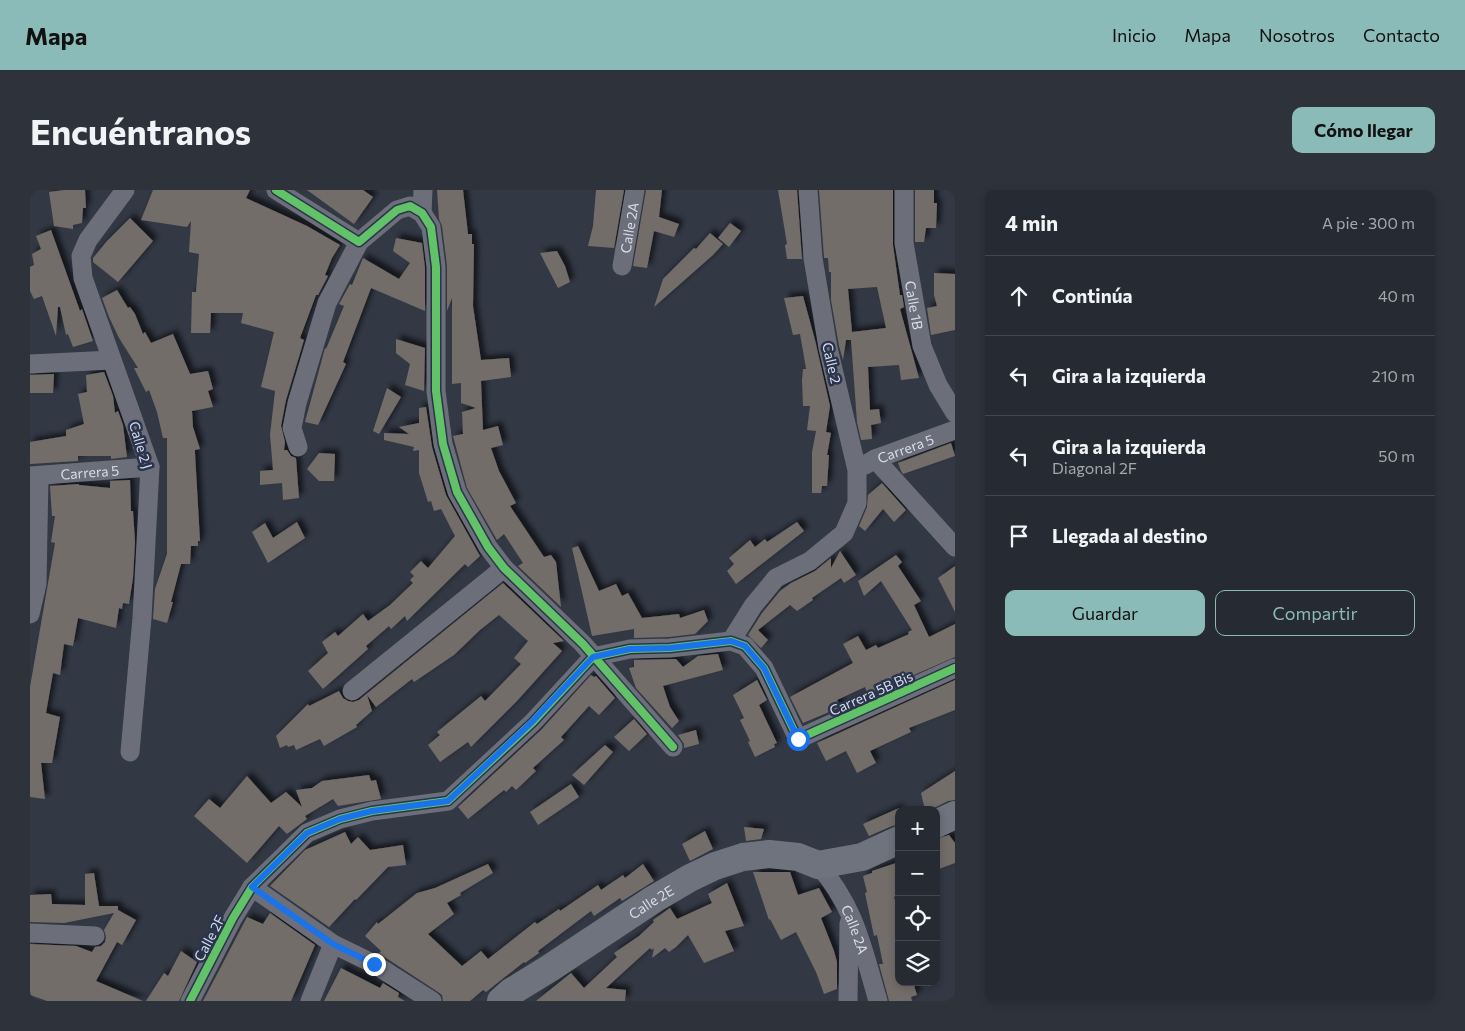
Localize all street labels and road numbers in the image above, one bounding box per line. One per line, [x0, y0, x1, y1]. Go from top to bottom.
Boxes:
street label: Calle 2A [616, 200, 641, 254]
street label: Calle 1B [902, 279, 927, 331]
street label: Calle 2 [819, 341, 845, 386]
street label: Calle 2 J [126, 419, 156, 471]
street label: Carrera 5 [875, 430, 936, 466]
street label: Carrera 5 [60, 461, 120, 482]
street label: Carrera 5B Bis [827, 667, 915, 719]
street label: Calle 2E [625, 881, 676, 922]
street label: Calle 2A [838, 902, 873, 956]
street label: Calle 2F [190, 912, 228, 964]

